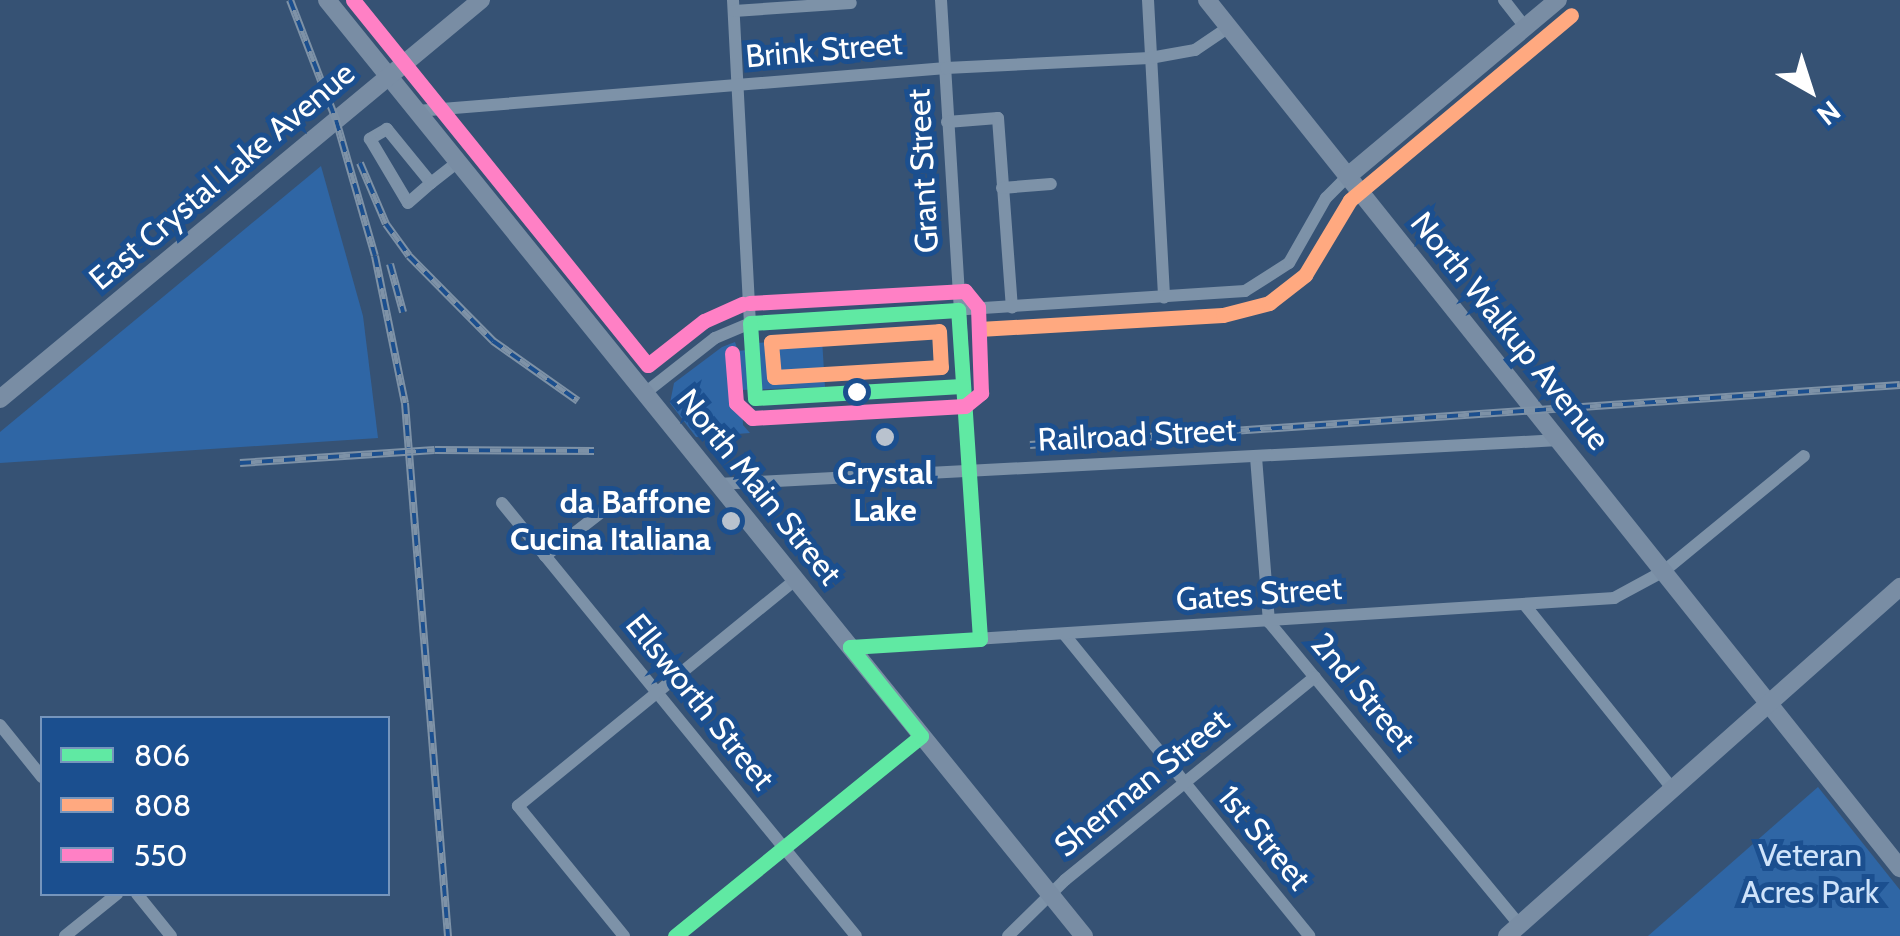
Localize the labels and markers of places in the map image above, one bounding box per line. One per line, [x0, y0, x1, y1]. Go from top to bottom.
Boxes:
unlabelled marker [847, 382, 867, 402]
marker: Crystal Lake [872, 424, 898, 450]
place label: Crystal Lake [837, 455, 933, 530]
place label: da Baffone Cucina Italiana [510, 484, 711, 559]
marker: da Baffone Cucina Italiana [720, 510, 742, 532]

